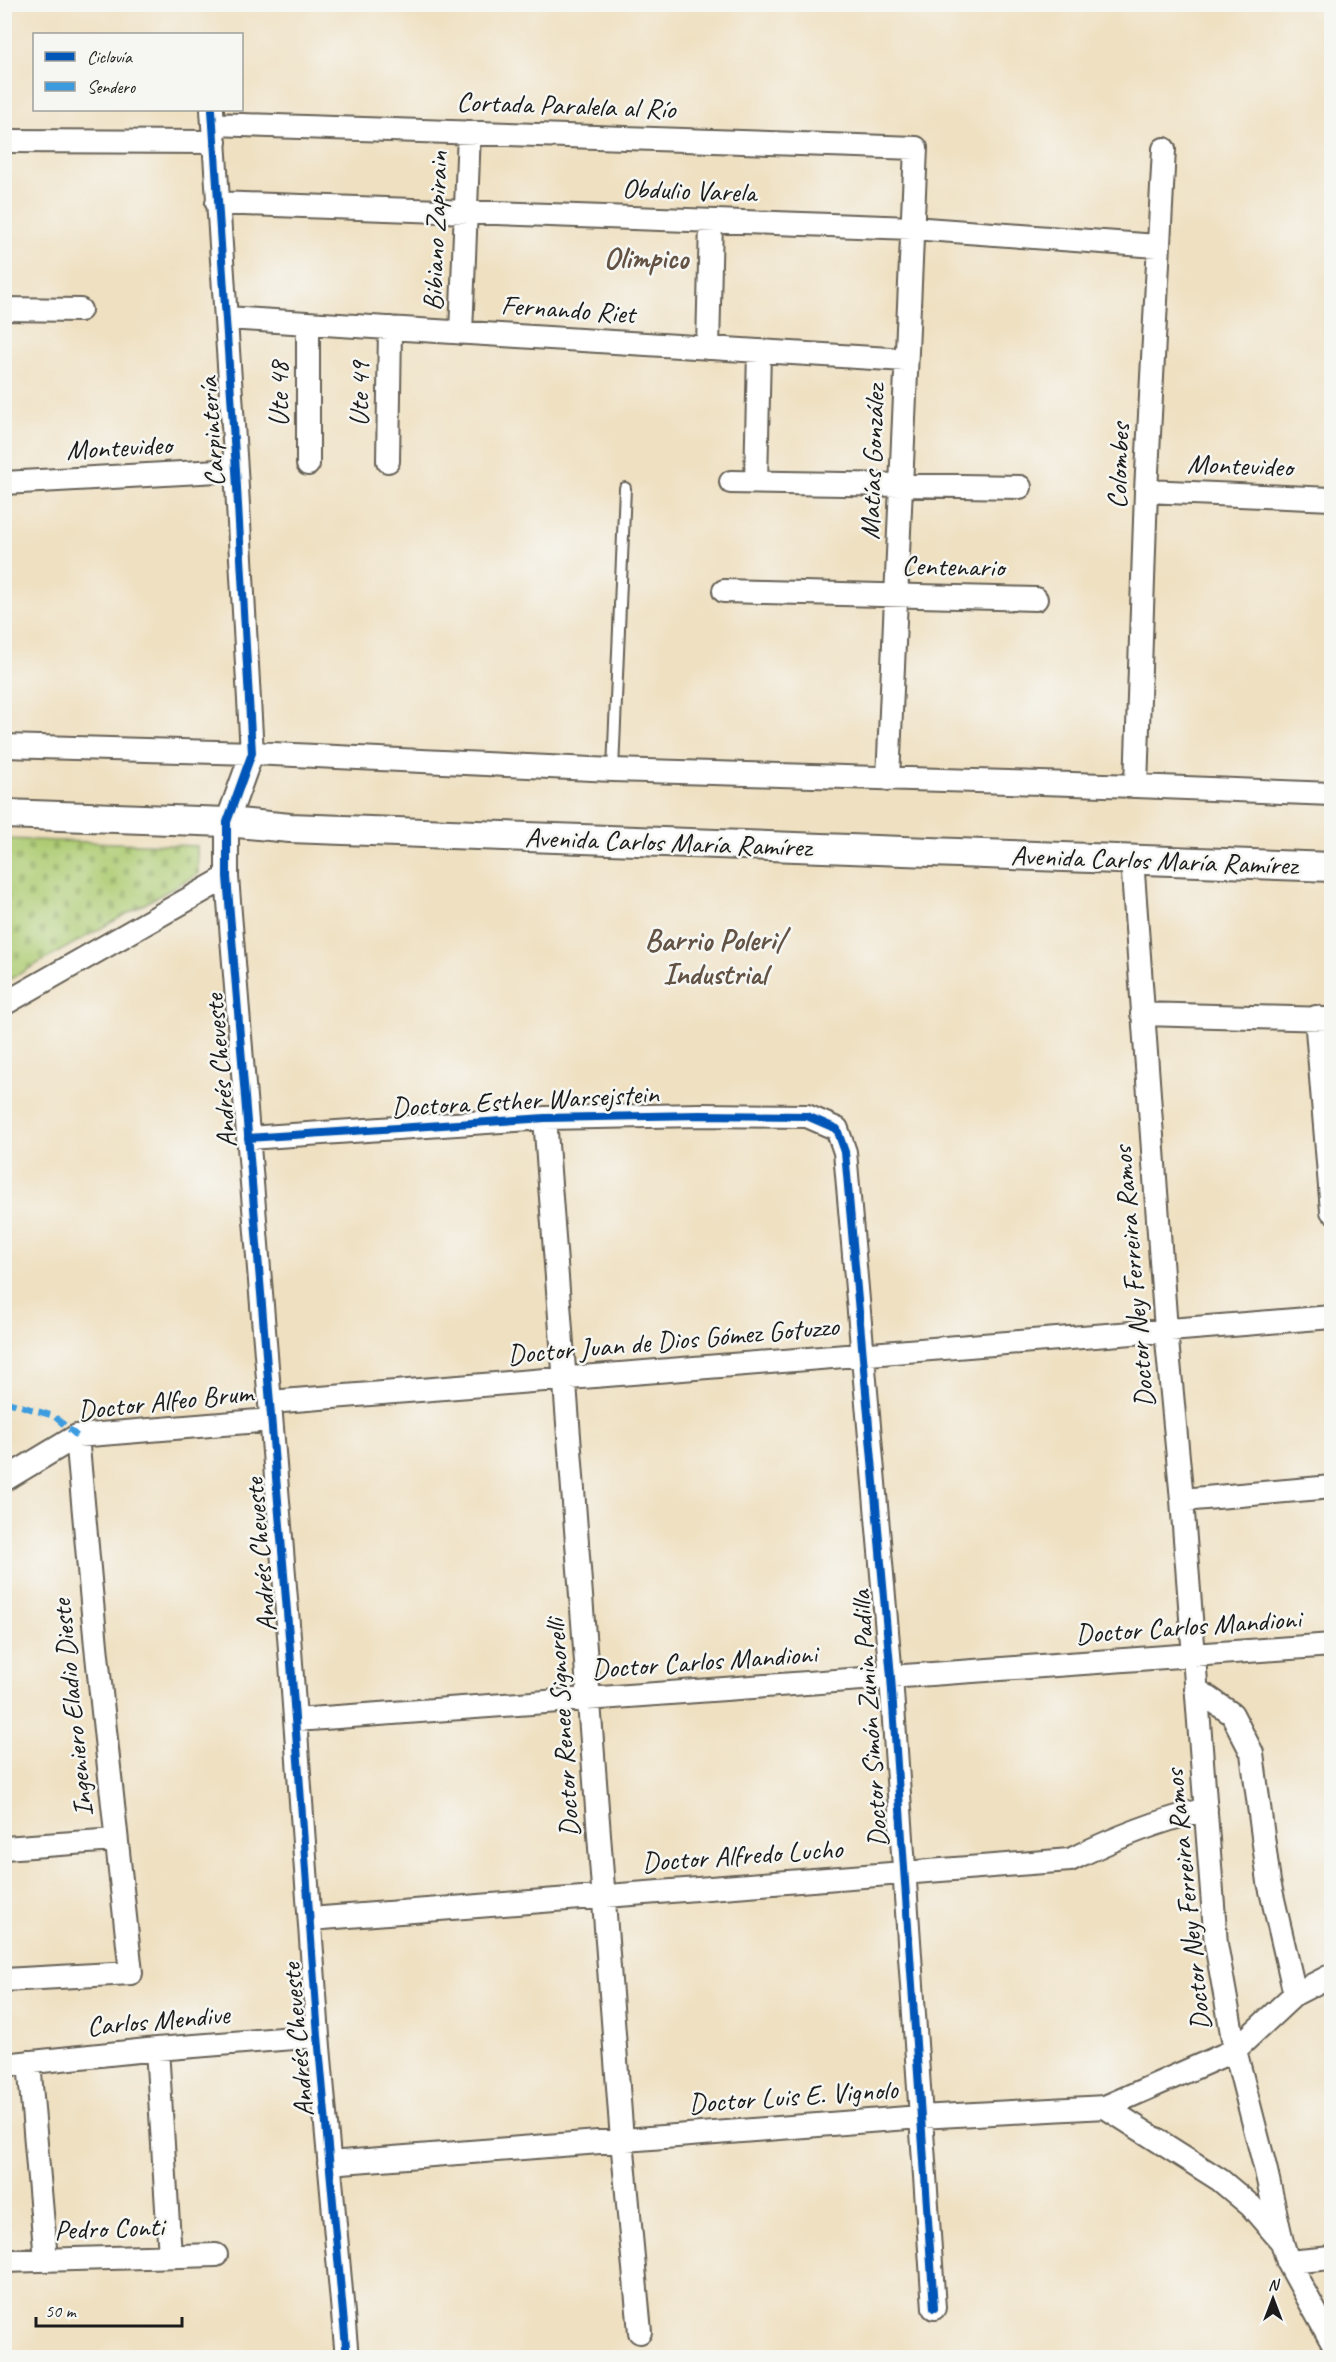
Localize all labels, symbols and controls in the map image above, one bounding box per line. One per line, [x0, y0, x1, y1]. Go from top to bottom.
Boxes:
legend [33, 33, 243, 111]
text: Ciclovía [87, 46, 133, 68]
text: Sendero [87, 76, 137, 98]
street label: Cortada Paralela al Río [456, 84, 678, 126]
street label: Bibiano Zapirain [415, 150, 455, 312]
street label: Obdulio Varela [621, 170, 759, 210]
district label: Olimpico [604, 239, 690, 277]
street label: Fernando Riet [500, 287, 639, 331]
street label: Ute 48 [261, 359, 296, 427]
street label: Ute 49 [341, 359, 377, 427]
street label: Carpintería [190, 374, 232, 488]
street label: Matías González [852, 382, 892, 540]
street label: Colombes [1099, 420, 1137, 509]
street label: Montevideo [65, 427, 176, 467]
street label: Montevideo [1187, 446, 1296, 484]
street label: Centenario [901, 548, 1008, 584]
street label: Avenida Carlos María Ramírez [524, 820, 814, 865]
street label: Avenida Carlos María Ramírez [1010, 838, 1300, 883]
district label: Barrio Poleri/ Industrial [645, 921, 791, 993]
street label: Andrés Cheveste [196, 991, 244, 1149]
street label: Doctora Esther Warsejstein [390, 1075, 661, 1124]
street label: Doctor Ney Ferreira Ramos [1104, 1142, 1162, 1409]
street label: Doctor Juan de Dios Gómez Gotuzzo [506, 1308, 842, 1372]
street label: Doctor Alfeo Brum [76, 1374, 256, 1428]
street label: Andrés Cheveste [236, 1475, 284, 1633]
street label: Doctor Simón Zunin Padilla [842, 1588, 895, 1849]
street label: Ingeniero Eladio Dieste [43, 1596, 101, 1818]
street label: Doctor Carlos Mandioni [1074, 1600, 1306, 1651]
street label: Doctor Renee Signorelli [537, 1614, 587, 1838]
street label: Doctor Carlos Mandioni [590, 1635, 822, 1686]
street label: Doctor Ney Ferreira Ramos [1156, 1765, 1218, 2032]
street label: Doctor Alfredo Lucho [641, 1830, 845, 1879]
street label: Andrés Cheveste [273, 1960, 321, 2118]
street label: Carlos Mendive [85, 1996, 233, 2044]
street label: Doctor Luis E. Vignolo [687, 2071, 901, 2121]
street label: Pedro Conti [53, 2208, 168, 2247]
north arrow [1243, 2269, 1303, 2329]
text: N [1268, 2275, 1281, 2295]
scale bar [36, 2290, 182, 2328]
text: 50 m [45, 2300, 78, 2322]

